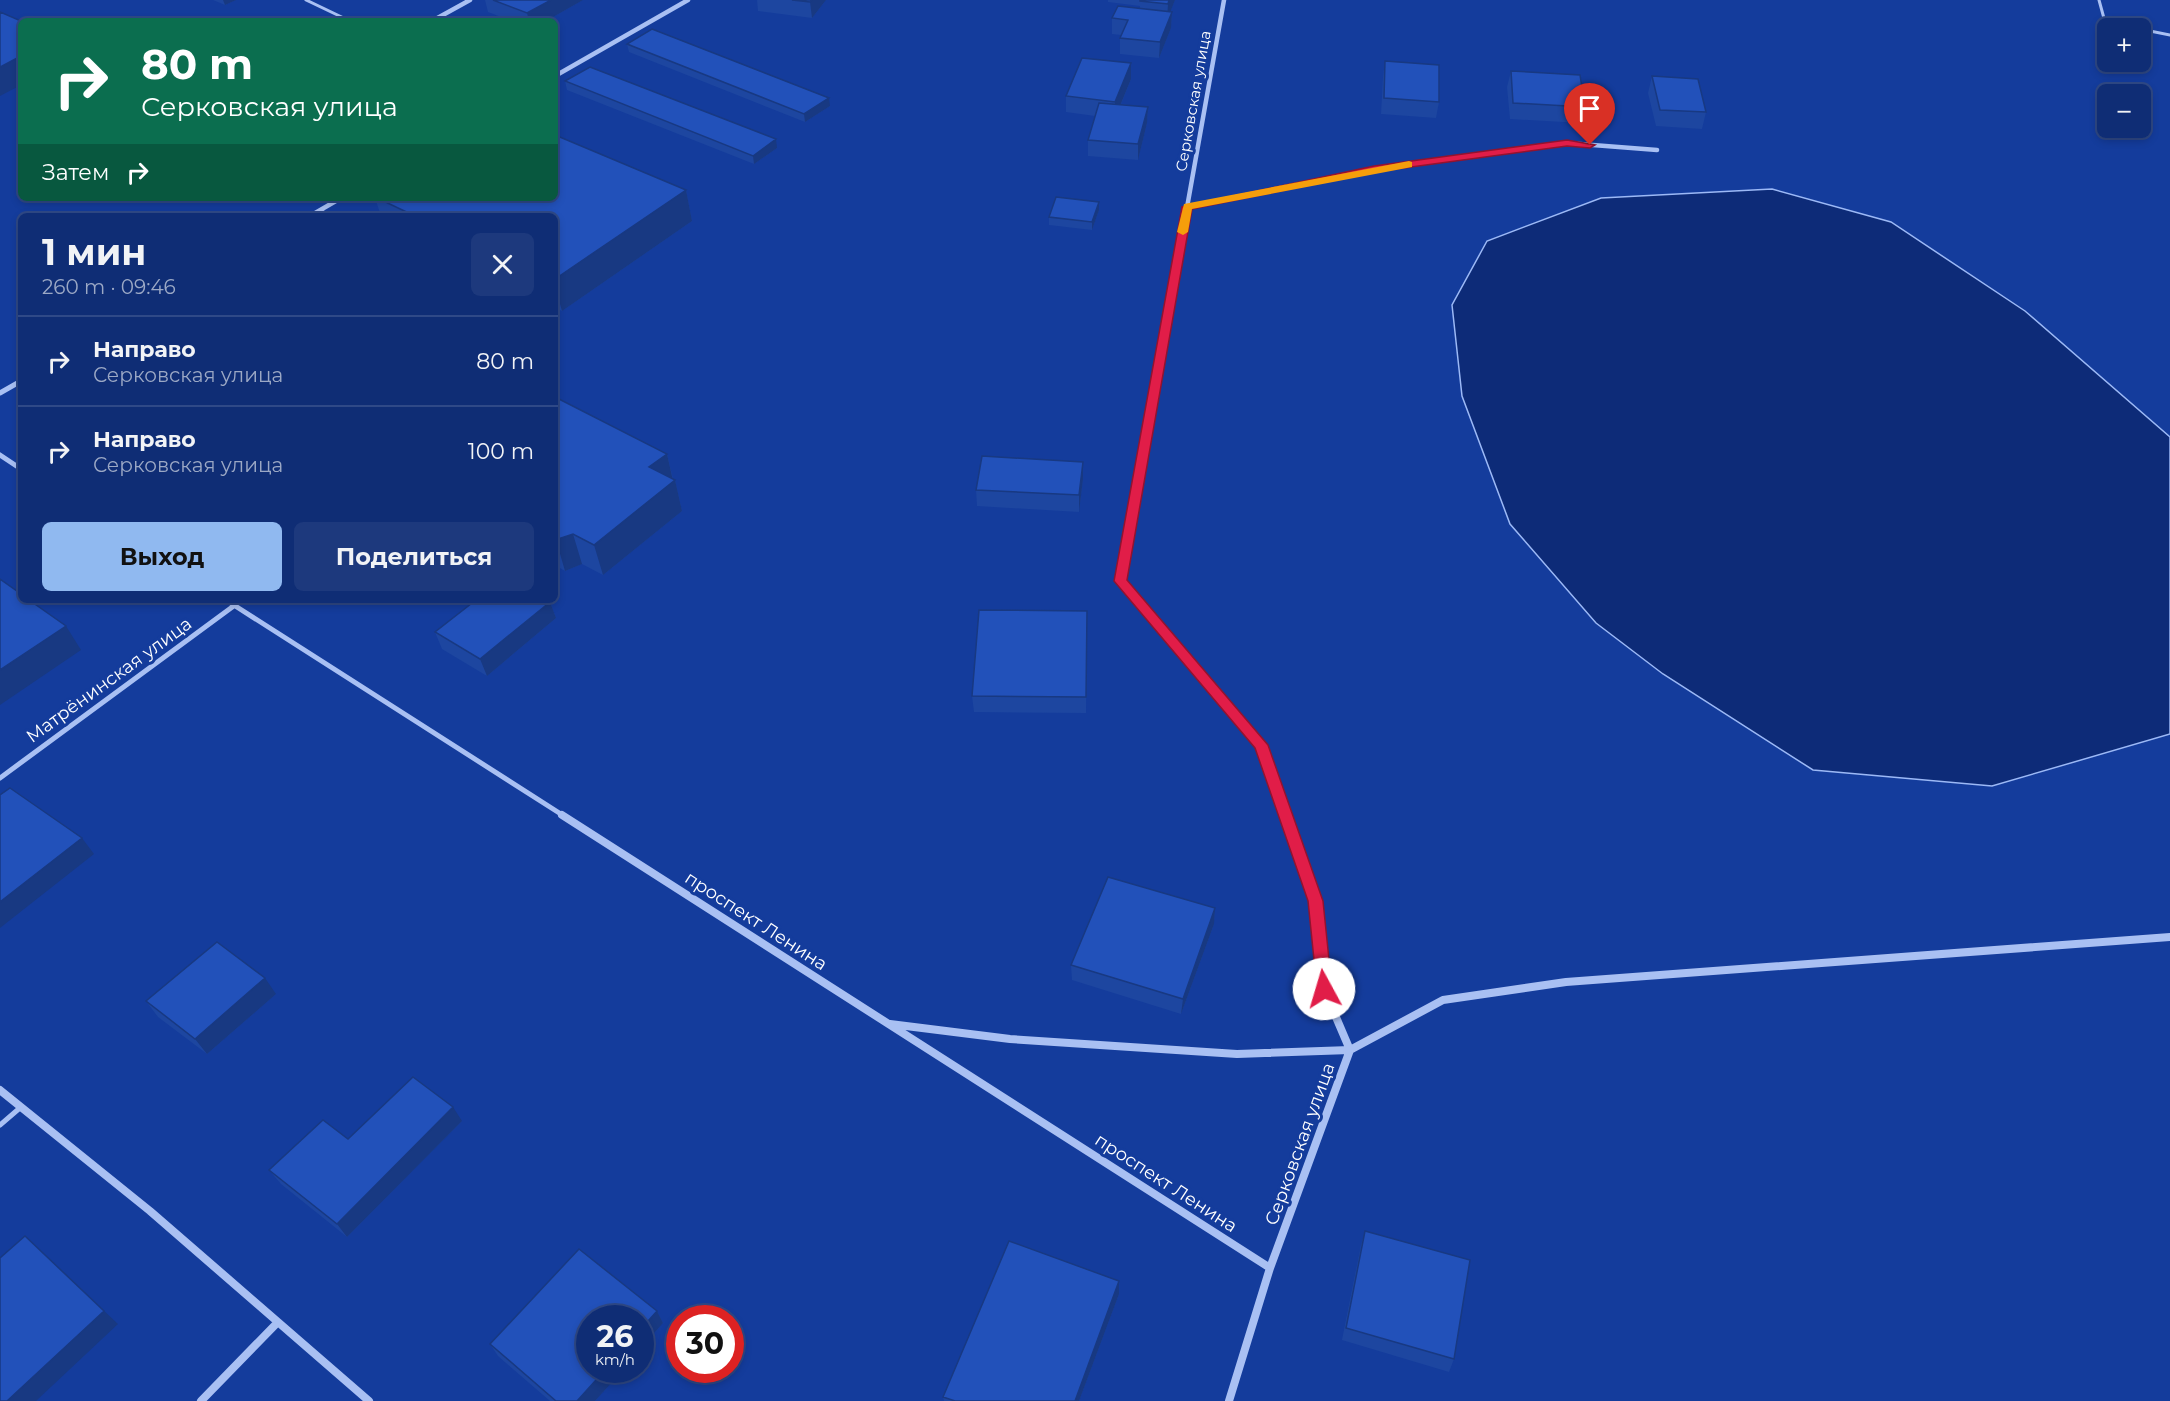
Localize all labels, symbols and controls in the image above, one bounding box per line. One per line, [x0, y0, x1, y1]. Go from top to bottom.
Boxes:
map controls [2097, 18, 2151, 138]
button: + [2097, 18, 2151, 72]
street label: Серковская улица [1171, 29, 1215, 173]
text: 80 m [141, 38, 253, 90]
icon: right [42, 42, 120, 120]
pin [1564, 83, 1615, 145]
button: − [2097, 84, 2151, 138]
text: Серковская улица [141, 90, 398, 123]
icon: arrive [1573, 92, 1606, 125]
icon: right [121, 156, 154, 189]
text: Затем [42, 159, 109, 186]
text: 1 мин [42, 230, 146, 274]
button: close [471, 233, 534, 296]
text: 260 m · 09:46 [42, 275, 176, 299]
text: Направо [93, 336, 196, 363]
icon: right [42, 345, 75, 378]
text: 80 m [476, 348, 534, 375]
text: Серковская улица [93, 363, 283, 387]
text: Направо [93, 426, 196, 453]
icon: right [42, 435, 75, 468]
text: 100 m [468, 438, 534, 465]
text: Серковская улица [93, 453, 283, 477]
button: Выход [42, 522, 282, 591]
button: Поделиться [294, 522, 534, 591]
street label: Матрёнинская улица [22, 613, 196, 747]
street label: проспект Ленина [681, 867, 831, 975]
position arrow [1292, 957, 1356, 1021]
street label: Серковская улица [1260, 1060, 1340, 1228]
street label: проспект Ленина [1091, 1129, 1241, 1237]
speed limit sign: 30 [666, 1305, 744, 1383]
text: 26 [597, 1318, 633, 1355]
text: km/h [595, 1350, 635, 1369]

